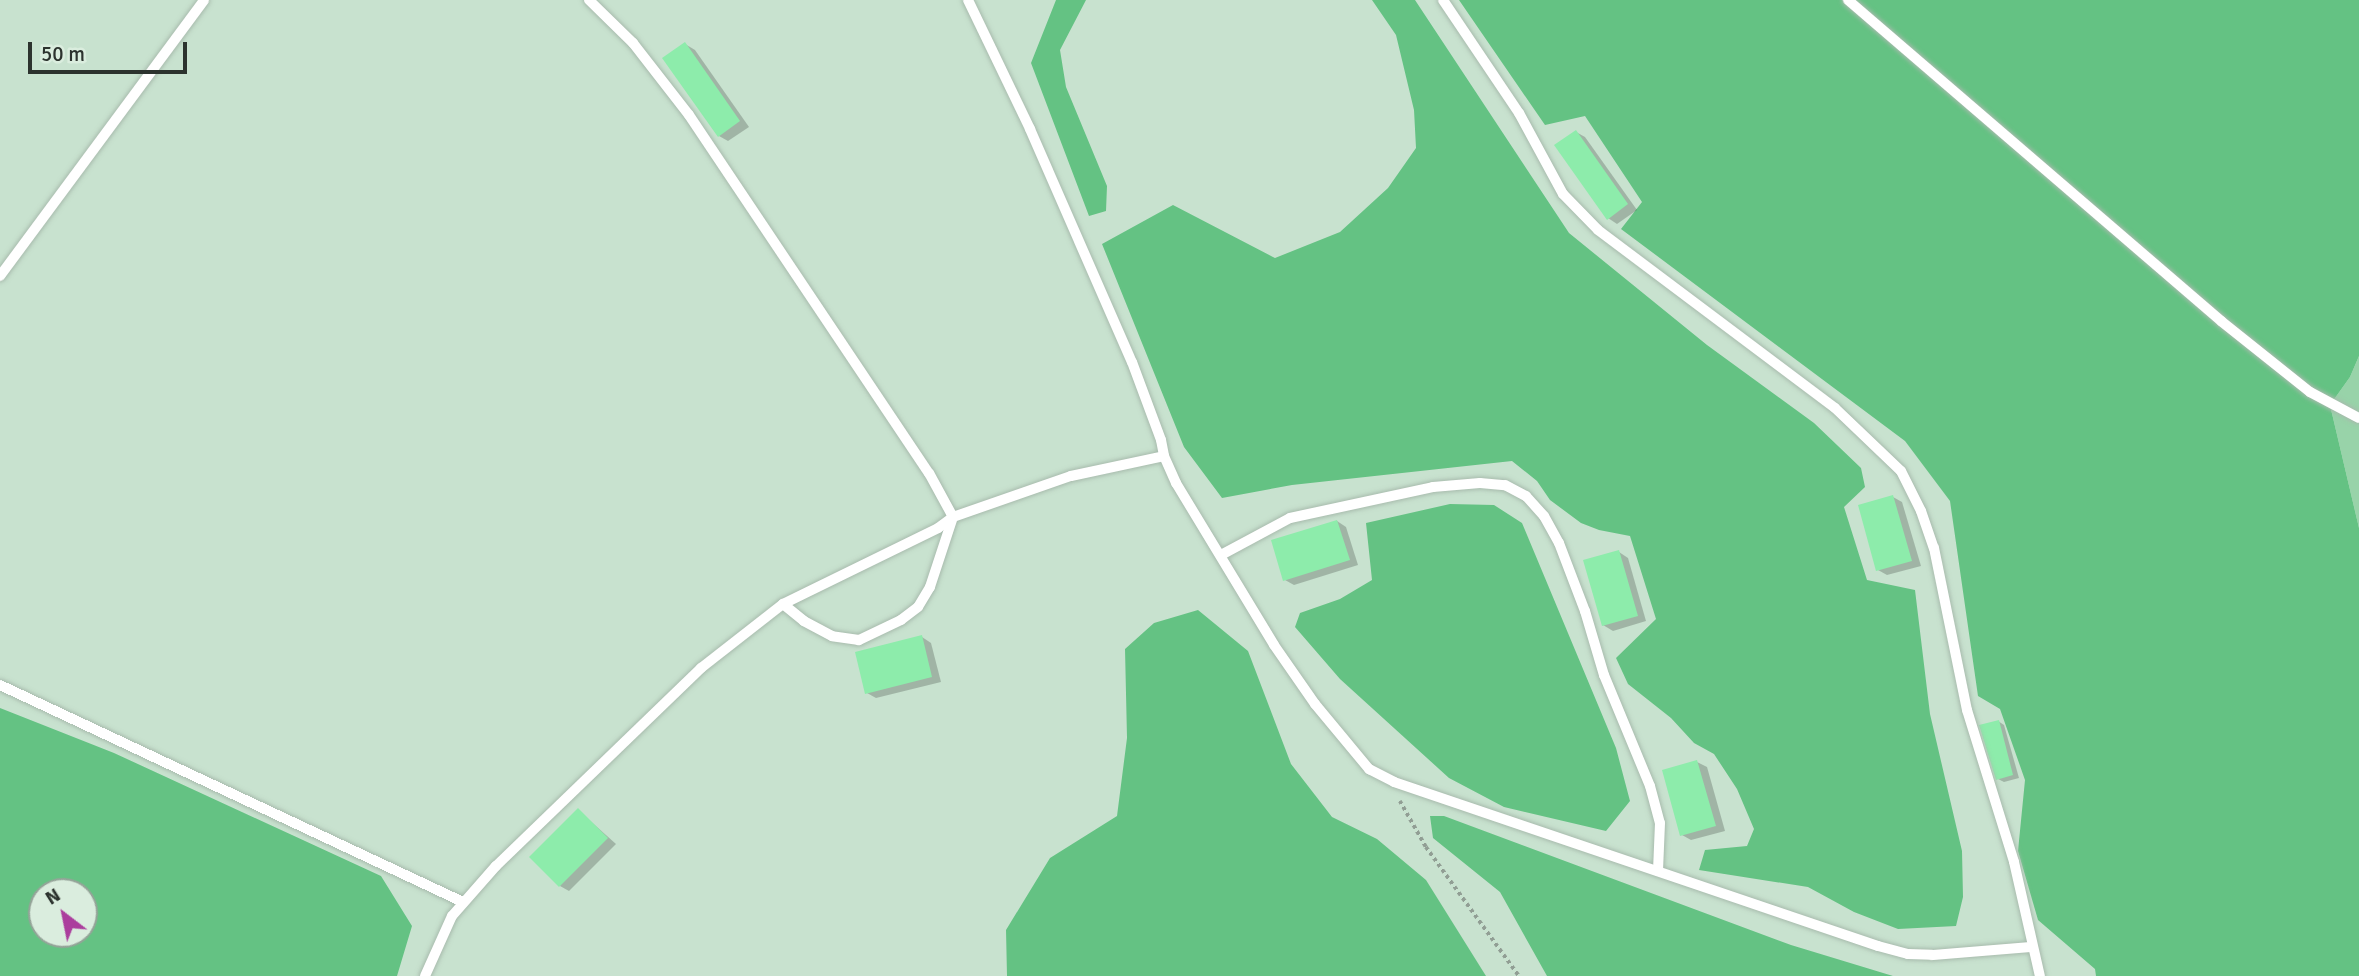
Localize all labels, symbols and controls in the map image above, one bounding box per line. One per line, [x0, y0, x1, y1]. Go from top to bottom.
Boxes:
scale bar [32, 28, 191, 72]
text: 50 m [41, 41, 85, 67]
north arrow [28, 878, 98, 948]
text: N [41, 883, 65, 911]

